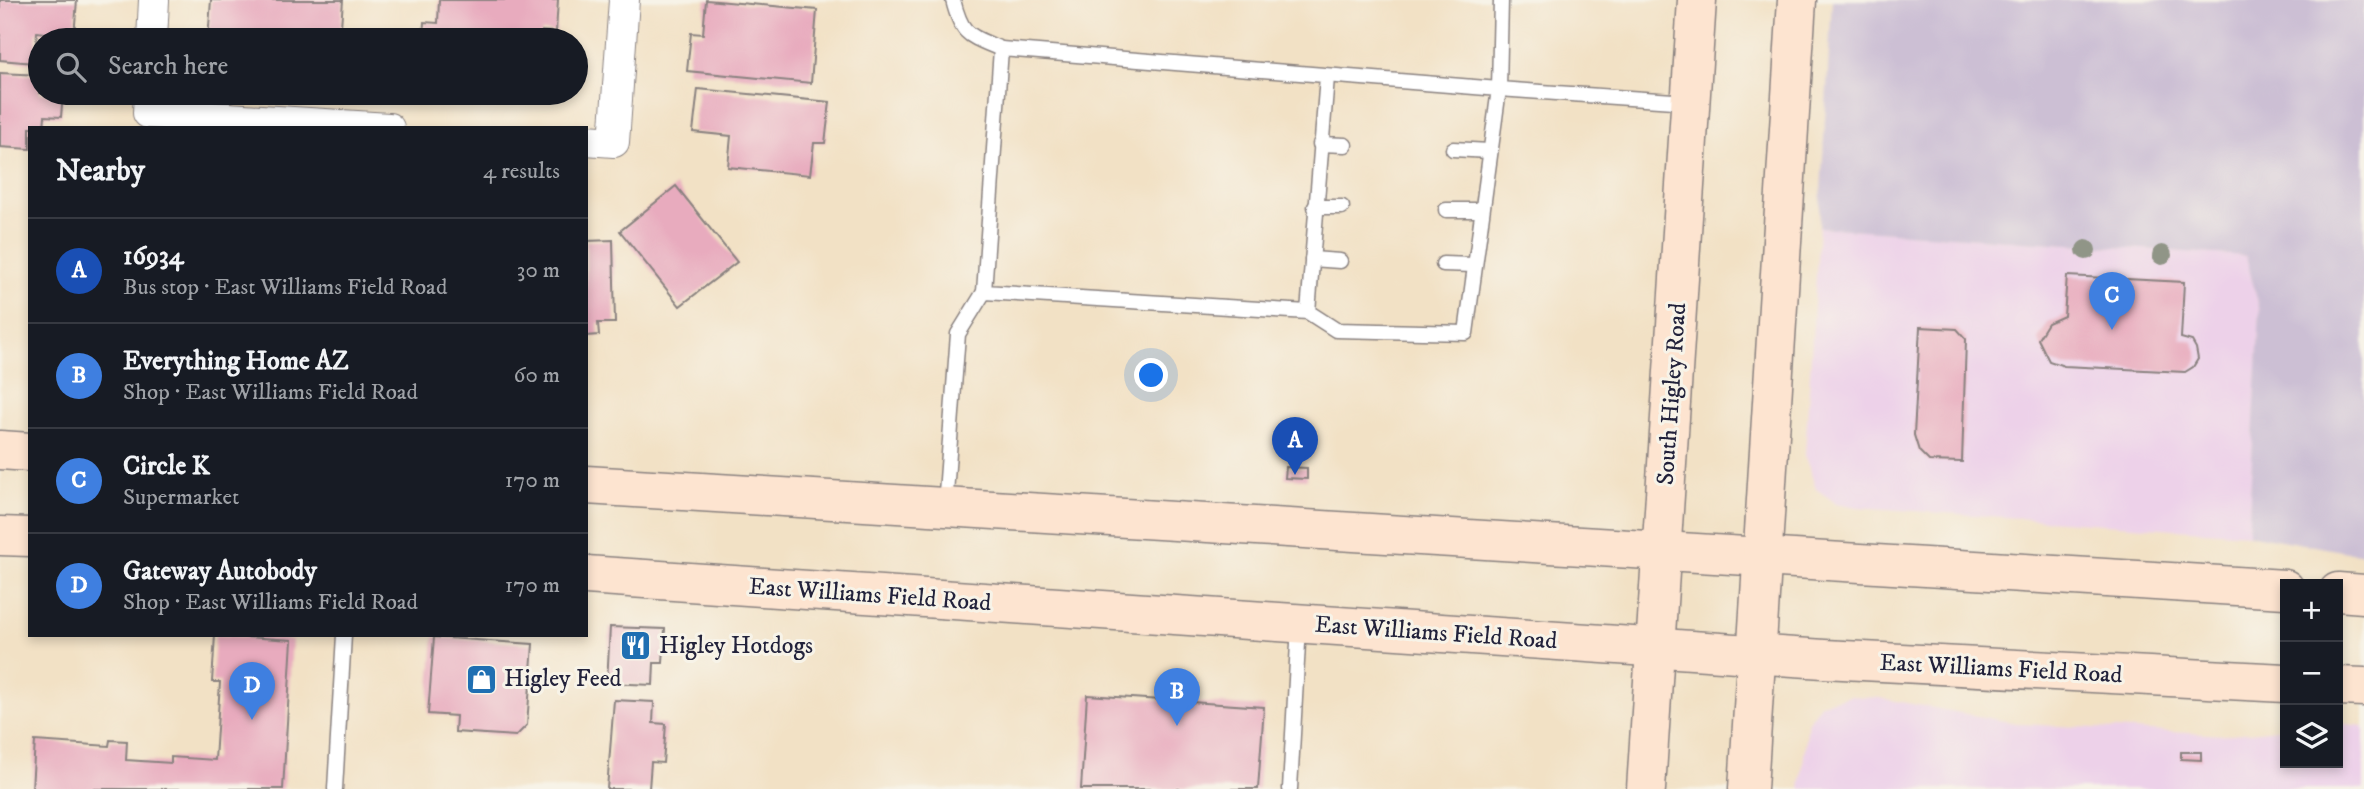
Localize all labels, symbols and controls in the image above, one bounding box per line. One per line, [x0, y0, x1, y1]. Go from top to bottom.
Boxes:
search box [28, 28, 588, 105]
icon: search [52, 48, 90, 86]
text: Search here [108, 50, 228, 83]
text: Nearby [56, 153, 145, 190]
text: 4 results [483, 157, 560, 186]
text: 16934 [123, 240, 184, 273]
text: A [72, 256, 86, 285]
text: 30 m [517, 256, 560, 285]
pin: C [2089, 272, 2135, 330]
text: Bus stop · East Williams Field Road [123, 273, 447, 302]
street label: South Higley Road [1651, 302, 1693, 486]
text: Everything Home AZ [123, 345, 349, 378]
your location [1134, 358, 1168, 392]
text: B [72, 361, 86, 390]
text: 60 m [513, 361, 560, 390]
text: Shop · East Williams Field Road [123, 378, 418, 407]
pin: A [1272, 417, 1318, 475]
text: Circle K [123, 450, 210, 483]
text: C [71, 466, 87, 495]
text: 170 m [505, 466, 560, 495]
text: Supermarket [123, 483, 239, 512]
text: Gateway Autobody [123, 555, 317, 588]
text: D [70, 571, 88, 600]
text: 170 m [505, 571, 560, 600]
street label: East Williams Field Road [748, 572, 992, 618]
map controls [2280, 579, 2343, 768]
button: + [2280, 579, 2343, 642]
text: Shop · East Williams Field Road [123, 588, 418, 617]
street label: East Williams Field Road [1314, 610, 1558, 656]
restaurant icon: Higley Hotdogs [619, 629, 653, 663]
place label: Higley Hotdogs [659, 631, 813, 661]
button: − [2280, 642, 2343, 705]
street label: East Williams Field Road [1879, 648, 2123, 690]
pin: D [229, 662, 275, 720]
shop icon: Higley Feed [464, 662, 498, 696]
place label: Higley Feed [504, 664, 622, 694]
pin: B [1154, 668, 1200, 726]
button: layers [2280, 705, 2343, 768]

